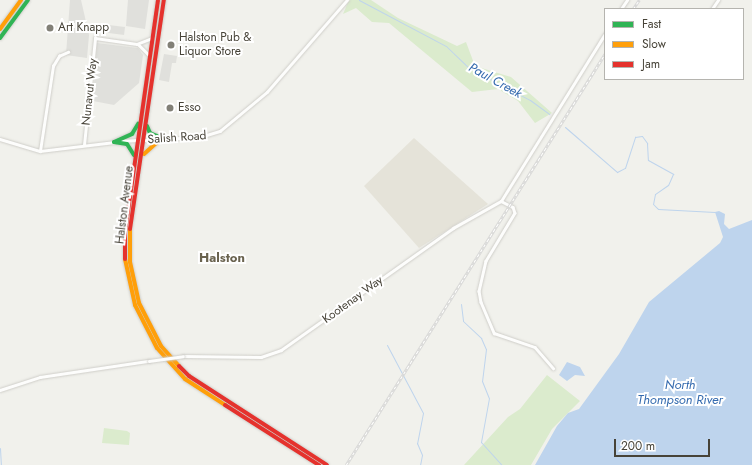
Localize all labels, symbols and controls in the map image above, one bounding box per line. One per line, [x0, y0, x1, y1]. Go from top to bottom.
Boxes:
legend [604, 8, 744, 80]
text: Fast [642, 15, 661, 33]
place label: Art Knapp [58, 21, 109, 35]
marker: Art Knapp [45, 23, 55, 33]
place label: Halston Pub & Liquor Store [179, 31, 251, 59]
text: Slow [642, 35, 666, 53]
marker: Halston Pub & Liquor Store [166, 40, 176, 50]
text: Jam [642, 55, 660, 73]
street label: Nunavut Way [79, 58, 101, 126]
water label: Paul Creek [466, 60, 524, 102]
place label: Esso [178, 101, 201, 115]
marker: Esso [165, 103, 175, 113]
street label: Salish Road [147, 129, 207, 147]
street label: Halston Avenue [113, 165, 137, 245]
district label: Halston [199, 250, 245, 266]
street label: Kootenay Way [320, 273, 386, 327]
water label: North Thompson River [637, 378, 723, 409]
scale bar [616, 431, 712, 457]
text: 200 m [621, 437, 655, 455]

